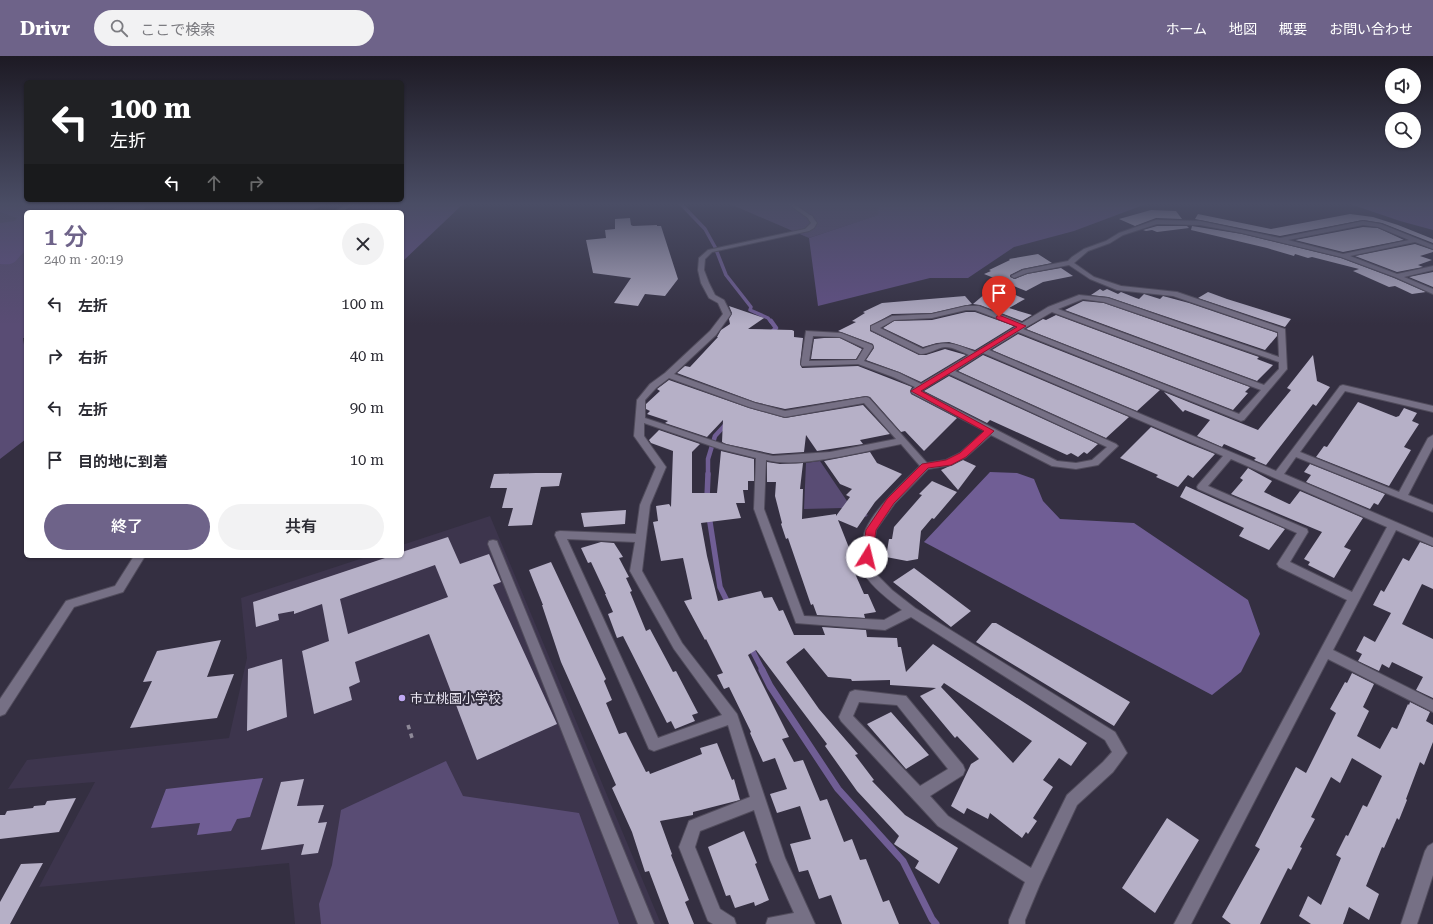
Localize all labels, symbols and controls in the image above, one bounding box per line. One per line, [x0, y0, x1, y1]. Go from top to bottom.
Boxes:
search box [94, 10, 374, 46]
text: Drivr [20, 17, 70, 40]
icon: search [108, 17, 130, 39]
text: ここで検索 [140, 21, 215, 39]
text: ホーム [1165, 21, 1207, 37]
text: 地図 [1229, 21, 1257, 37]
text: 概要 [1279, 21, 1307, 37]
text: お問い合わせ [1329, 21, 1413, 37]
map controls [1385, 68, 1421, 148]
button: sound [1385, 68, 1421, 104]
text: 100 m [110, 92, 191, 125]
icon: left [44, 96, 96, 148]
button: search [1385, 112, 1421, 148]
text: 左折 [110, 130, 146, 151]
icon: left [161, 172, 183, 194]
icon: ahead [203, 172, 225, 194]
icon: right [245, 172, 267, 194]
text: 1 分 [44, 223, 88, 251]
button: close [342, 223, 384, 265]
text: 240 m · 20:19 [44, 252, 123, 267]
pin [982, 276, 1016, 317]
icon: arrive [988, 282, 1010, 304]
icon: left [44, 293, 66, 315]
text: 100 m [341, 295, 384, 313]
text: 左折 [78, 297, 108, 315]
icon: right [44, 345, 66, 367]
text: 40 m [350, 347, 384, 365]
text: 右折 [78, 349, 108, 367]
icon: left [44, 397, 66, 419]
text: 90 m [350, 399, 384, 417]
text: 左折 [78, 401, 108, 419]
icon: arrive [44, 449, 66, 471]
text: 10 m [350, 451, 384, 469]
text: 目的地に到着 [78, 453, 168, 471]
button: 終了 [44, 504, 210, 550]
button: 共有 [218, 504, 384, 550]
position arrow [846, 536, 888, 578]
place label: 市立桃園小学校 [410, 691, 501, 706]
marker: 市立桃園小学校 [397, 693, 407, 703]

